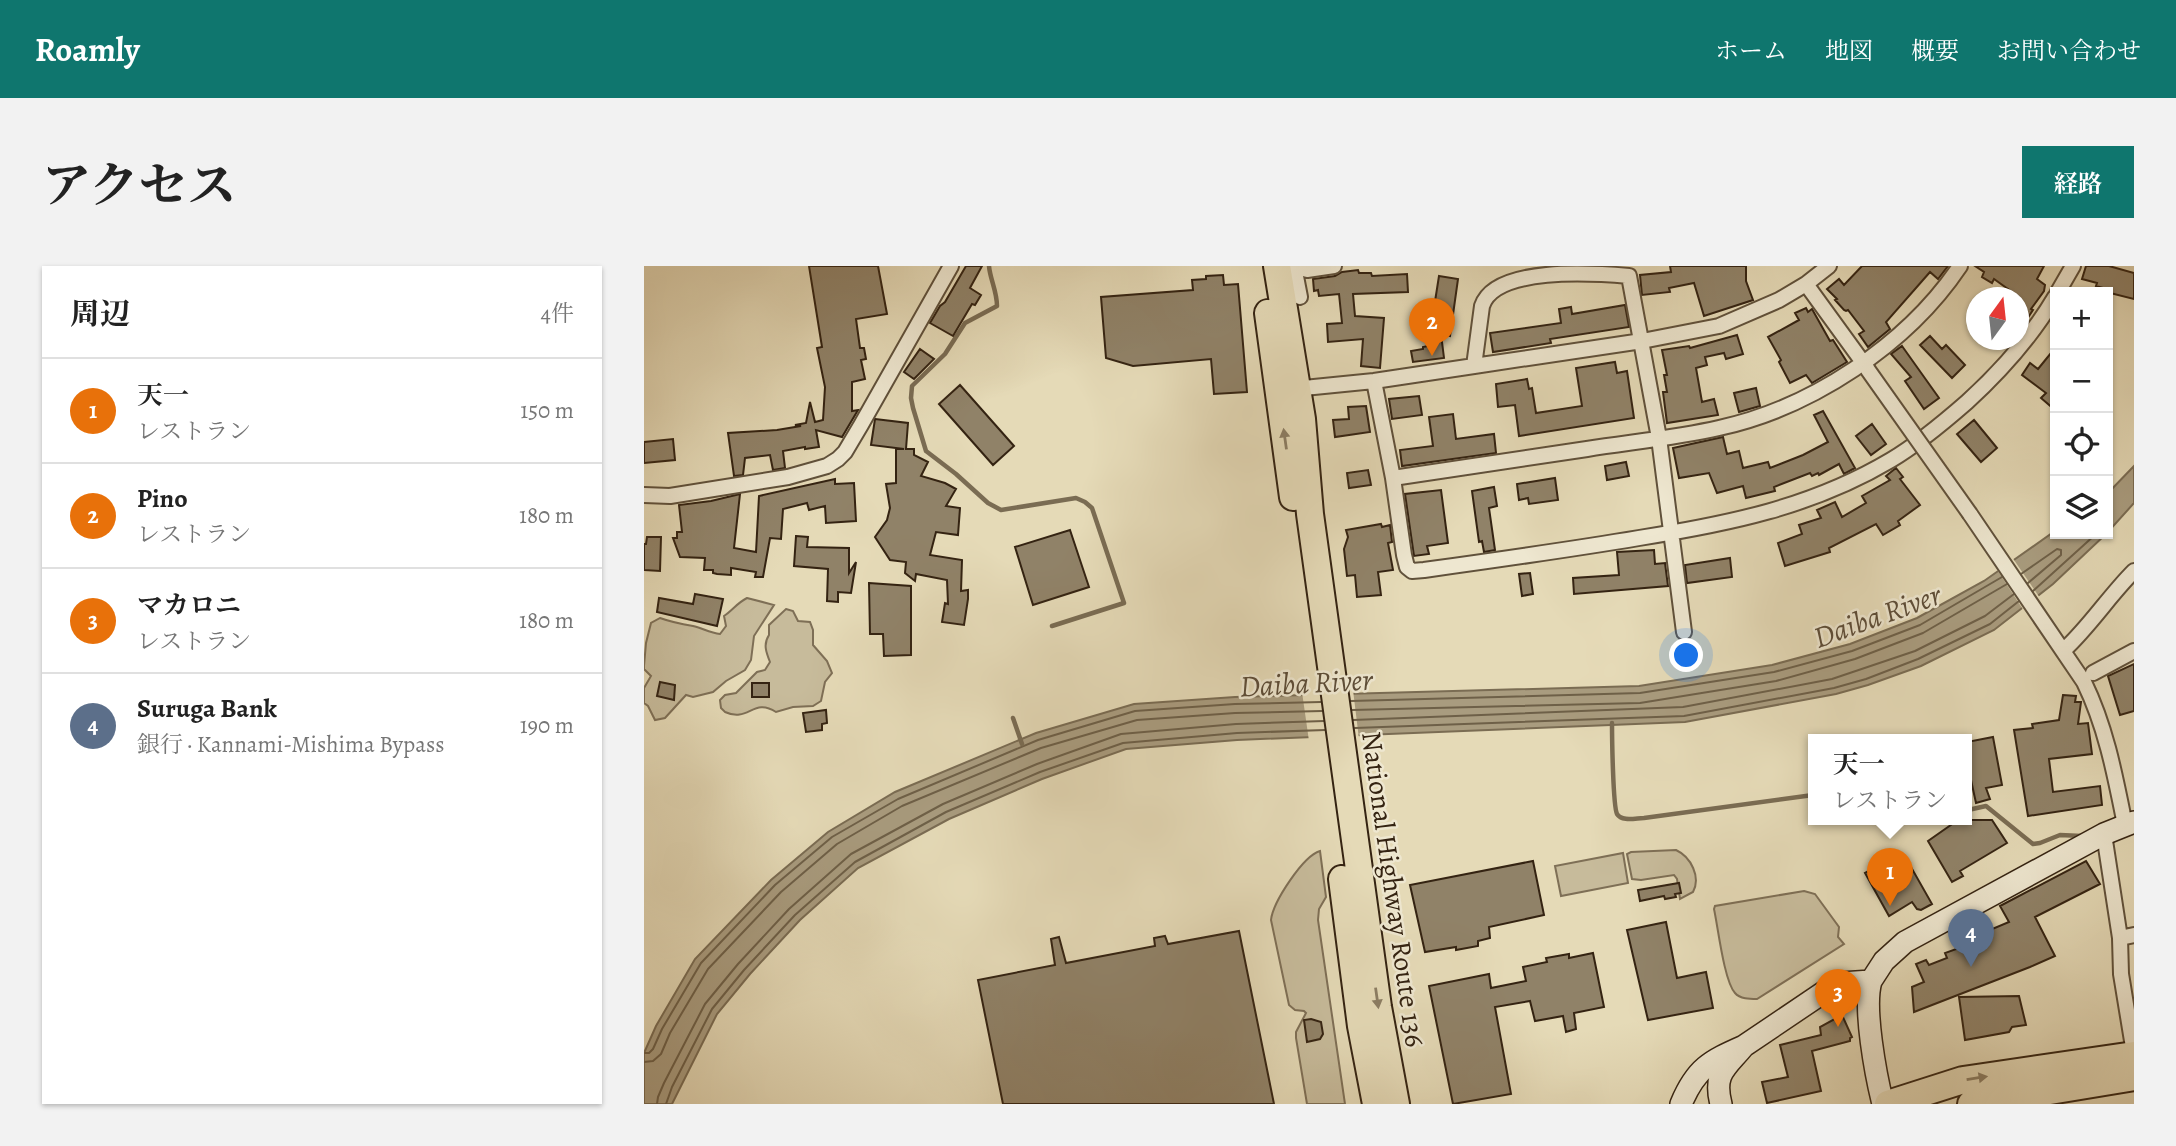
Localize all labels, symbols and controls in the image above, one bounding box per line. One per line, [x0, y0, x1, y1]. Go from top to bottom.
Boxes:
text: Roamly [35, 27, 140, 72]
text: ホーム [1715, 35, 1787, 67]
text: 地図 [1825, 35, 1873, 67]
text: 概要 [1911, 35, 1959, 67]
text: お問い合わせ [1997, 35, 2141, 67]
button: 経路 [2022, 146, 2134, 218]
text: アクセス [42, 152, 237, 219]
north arrow [1966, 287, 2029, 350]
map controls [2050, 287, 2113, 539]
button: + [2050, 287, 2113, 350]
text: 周辺 [70, 294, 130, 334]
text: 4件 [541, 298, 574, 329]
pin: 2 [1409, 298, 1455, 356]
button: − [2050, 350, 2113, 413]
text: 天一 [137, 378, 189, 413]
text: 1 [89, 395, 97, 426]
text: 150 m [520, 395, 574, 426]
button: locate [2050, 413, 2113, 476]
text: レストラン [137, 416, 251, 447]
one-way arrow [1279, 428, 1290, 450]
button: layers [2050, 476, 2113, 539]
text: Pino [137, 481, 188, 516]
text: 2 [87, 500, 99, 531]
text: 180 m [519, 500, 574, 531]
text: レストラン [137, 519, 251, 550]
water label: Daiba River [1808, 574, 1948, 658]
text: マカロニ [137, 588, 241, 623]
text: 3 [88, 605, 98, 636]
text: 180 m [519, 605, 574, 636]
text: レストラン [137, 626, 251, 657]
your location [1669, 638, 1703, 672]
water label: Daiba River [1239, 659, 1375, 706]
text: Suruga Bank [137, 691, 277, 726]
text: 4 [88, 710, 98, 741]
text: 190 m [520, 710, 574, 741]
text: 銀行 · Kannami-Mishima Bypass [137, 729, 444, 760]
street label: National Highway Route 136 [1352, 729, 1434, 1049]
popup [1808, 734, 1972, 825]
text: 天一 [1833, 747, 1885, 782]
text: レストラン [1833, 785, 1947, 816]
pin: 1 [1867, 848, 1913, 906]
pin: 4 [1948, 909, 1994, 967]
pin: 3 [1815, 969, 1861, 1027]
one-way arrow [1371, 987, 1382, 1009]
one-way arrow [1966, 1072, 1988, 1083]

